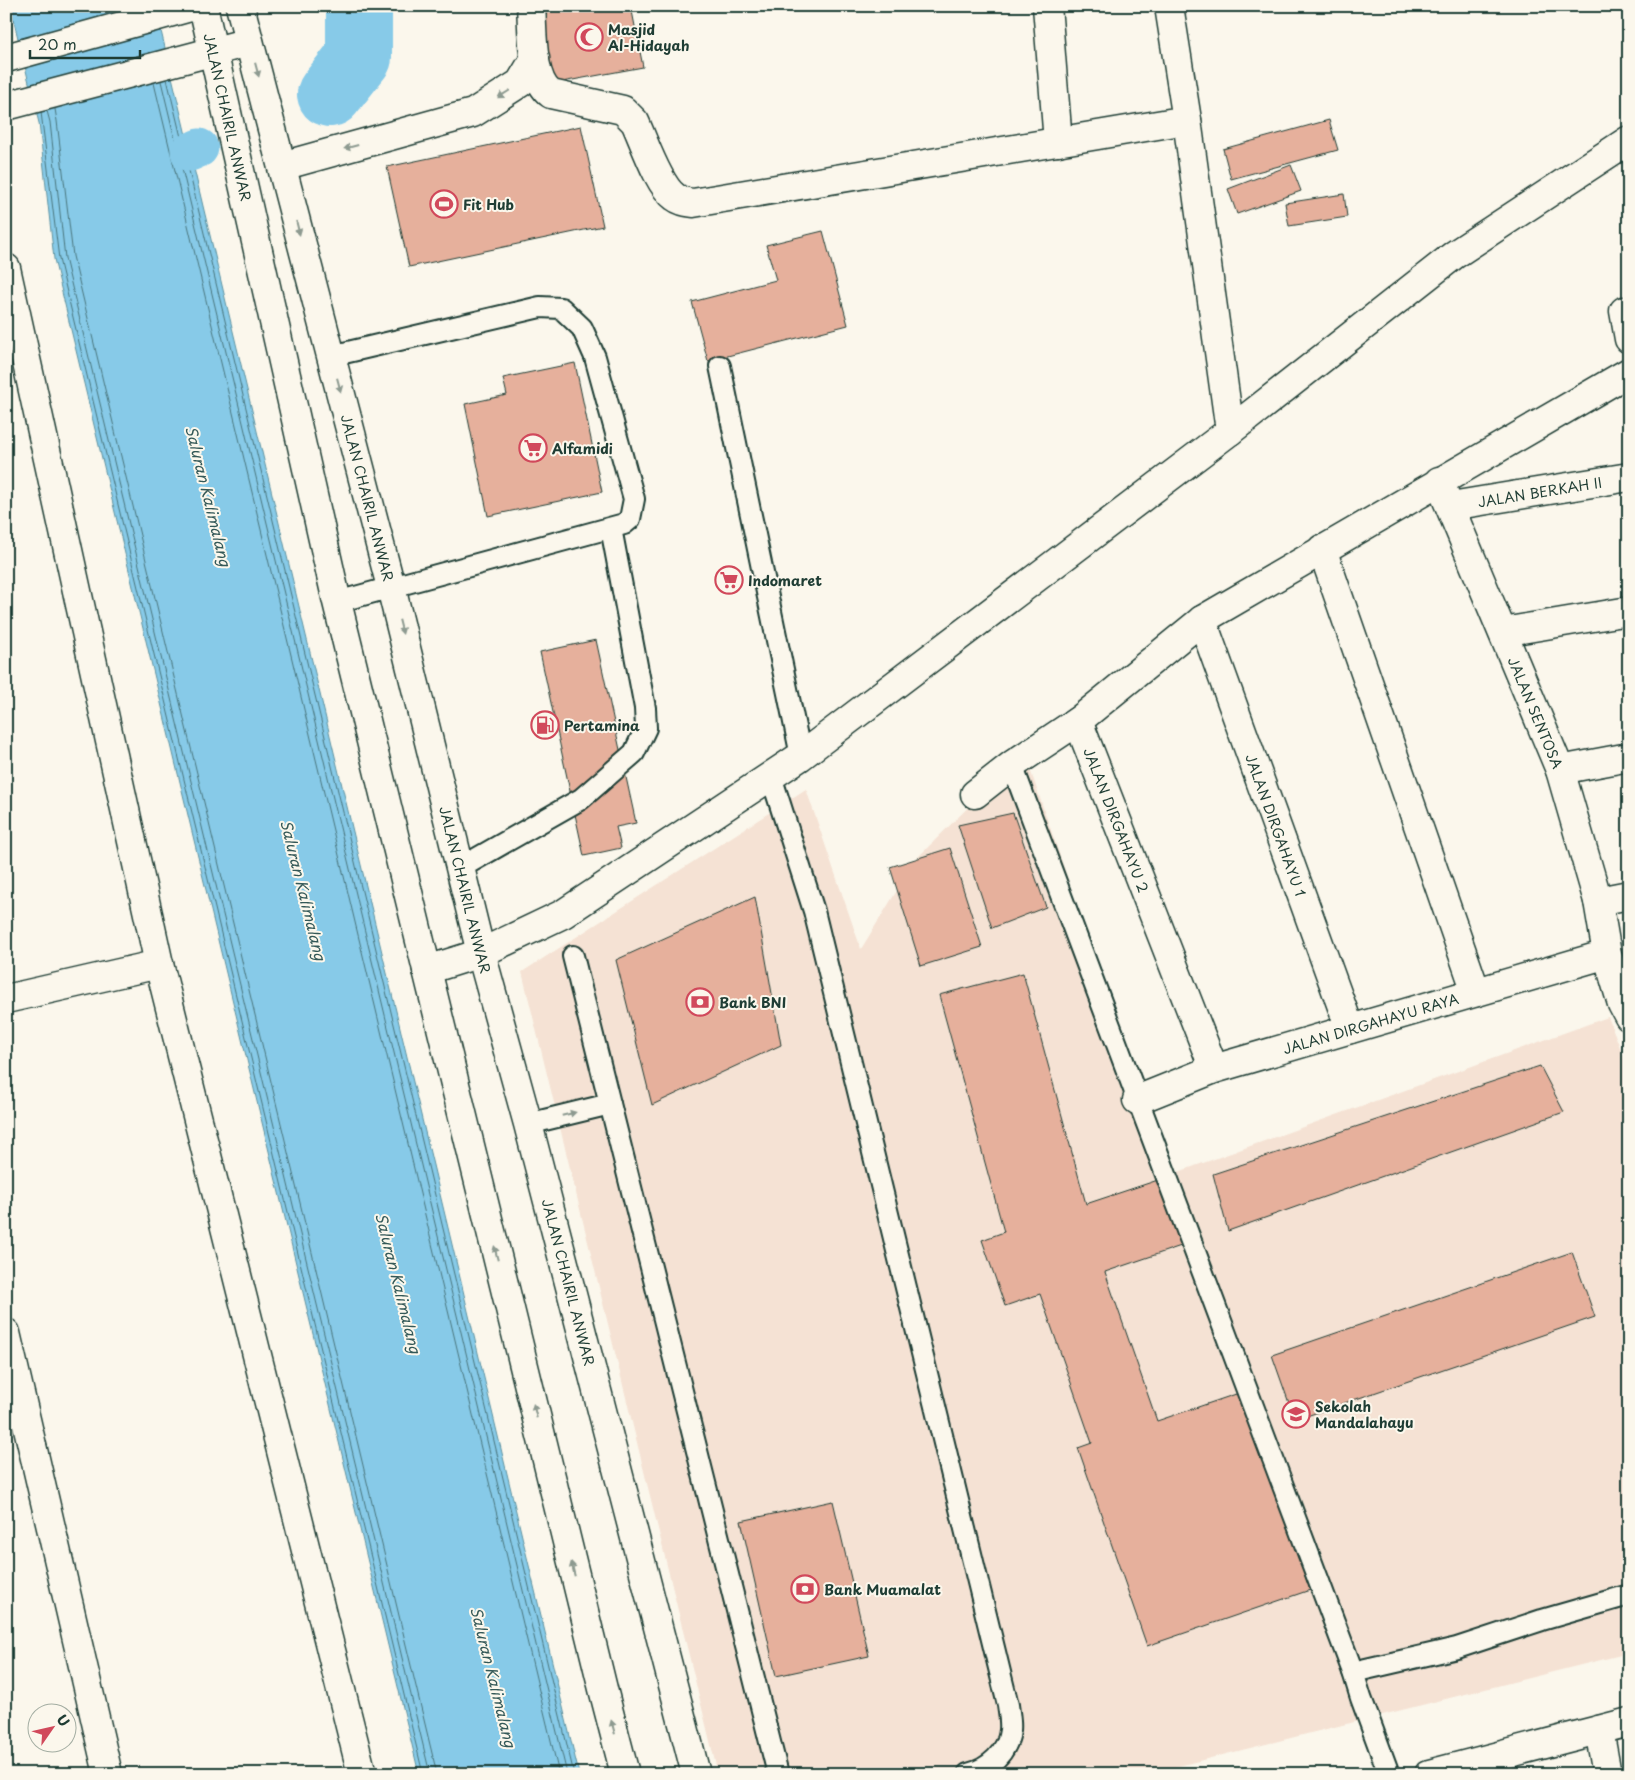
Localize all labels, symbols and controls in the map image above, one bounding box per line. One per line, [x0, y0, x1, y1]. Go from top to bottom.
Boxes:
place label: Masjid Al-Hidayah [608, 19, 690, 56]
mosque icon: Masjid Al-Hidayah [574, 22, 604, 52]
scale bar [30, 28, 140, 60]
street label: JALAN CHAIRIL ANWAR [199, 31, 257, 203]
text: 20 m [38, 32, 77, 55]
one-way arrow [253, 63, 261, 78]
one-way arrow [497, 89, 510, 98]
one-way arrow [344, 143, 359, 151]
sports icon: Fit Hub [429, 189, 459, 219]
place label: Fit Hub [463, 194, 514, 215]
one-way arrow [294, 220, 302, 235]
one-way arrow [335, 377, 343, 392]
street label: JALAN CHAIRIL ANWAR [336, 412, 400, 583]
water label: Saluran Kalimalang [180, 423, 238, 570]
supermarket icon: Alfamidi [518, 433, 548, 463]
place label: Alfamidi [552, 438, 613, 459]
street label: JALAN BERKAH II [1476, 471, 1603, 512]
supermarket icon: Indomaret [714, 565, 744, 595]
place label: Indomaret [748, 570, 822, 591]
one-way arrow [397, 620, 405, 635]
street label: JALAN SENTOSA [1503, 653, 1569, 772]
fuel station icon: Pertamina [530, 710, 560, 740]
place label: Pertamina [564, 715, 640, 736]
street label: JALAN DIRGAHAYU 2 [1079, 744, 1154, 895]
street label: JALAN DIRGAHAYU 1 [1241, 751, 1312, 899]
street label: JALAN CHAIRIL ANWAR [435, 804, 497, 976]
water label: Saluran Kalimalang [275, 817, 333, 964]
bank icon: Bank BNI [685, 987, 715, 1017]
street label: JALAN DIRGAHAYU RAYA [1280, 987, 1461, 1059]
place label: Bank BNI [719, 992, 786, 1013]
one-way arrow [562, 1110, 577, 1118]
street label: JALAN CHAIRIL ANWAR [537, 1196, 601, 1368]
water label: Saluran Kalimalang [370, 1210, 428, 1357]
one-way arrow [492, 1246, 500, 1261]
place label: Sekolah Mandalahayu [1315, 1396, 1414, 1433]
school or university icon: Sekolah Mandalahayu [1281, 1399, 1311, 1429]
one-way arrow [531, 1404, 539, 1419]
one-way arrow [569, 1562, 577, 1577]
bank icon: Bank Muamalat [790, 1574, 820, 1604]
place label: Bank Muamalat [824, 1579, 941, 1600]
water label: Saluran Kalimalang [465, 1604, 523, 1751]
north arrow [28, 1702, 78, 1752]
text: U [52, 1710, 75, 1731]
one-way arrow [608, 1719, 616, 1734]

